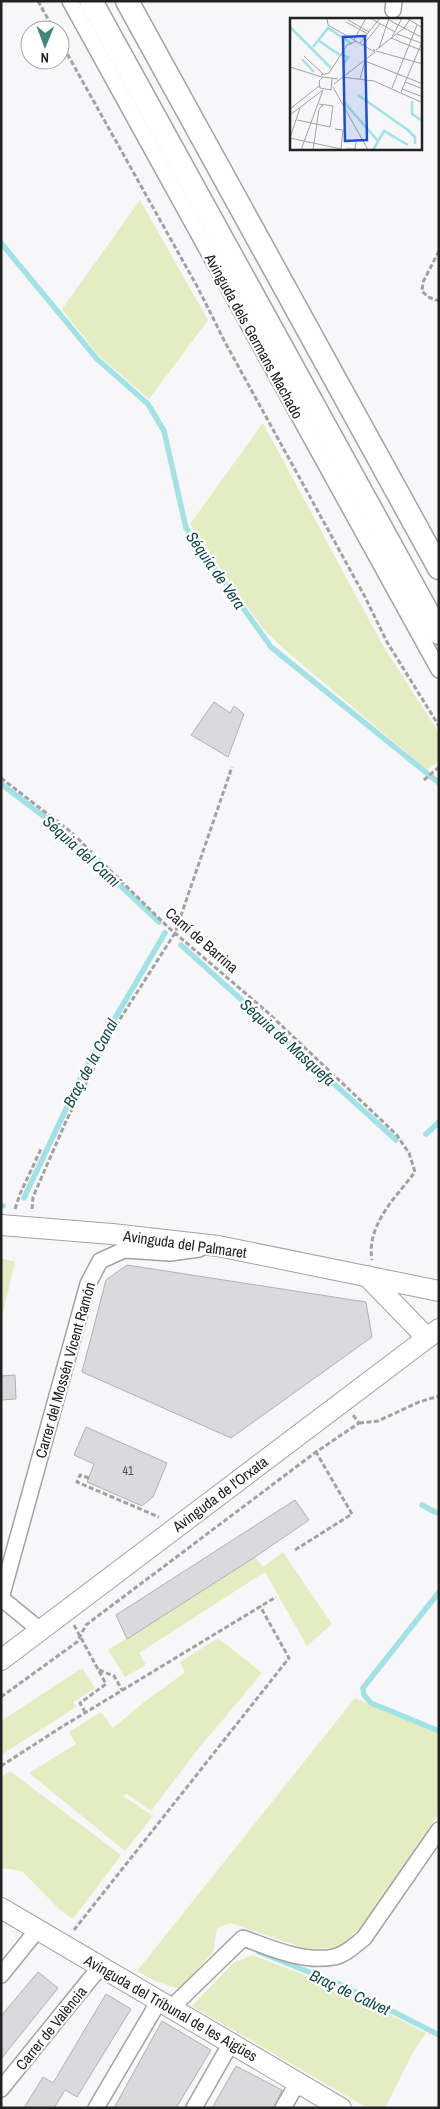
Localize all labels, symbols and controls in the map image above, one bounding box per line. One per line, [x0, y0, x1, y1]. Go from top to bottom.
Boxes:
inset map [290, 18, 422, 150]
north arrow [20, 20, 70, 70]
text: N [40, 49, 49, 67]
street label: Avinguda dels Germans Machado [199, 249, 308, 422]
water label: Séquia de Vera [181, 527, 251, 613]
water label: Séquia del Camí [38, 810, 127, 893]
street label: Camí de Barrina [161, 902, 243, 978]
water label: Séquia de Masquefa [236, 993, 340, 1091]
water label: Braç de la Canal [58, 1014, 123, 1111]
street label: Avinguda del Palmaret [121, 1225, 249, 1263]
street label: Carrer del Mossén Vicent Ramón [30, 1279, 100, 1461]
street label: Avinguda de l'Orxata [167, 1451, 272, 1537]
house number: 41 [123, 1463, 134, 1479]
street label: Avinguda del Tribunal de les Aigües [80, 1949, 261, 2066]
water label: Braç de Calvet [306, 1964, 394, 2020]
street label: Carrer de València [11, 1982, 91, 2074]

